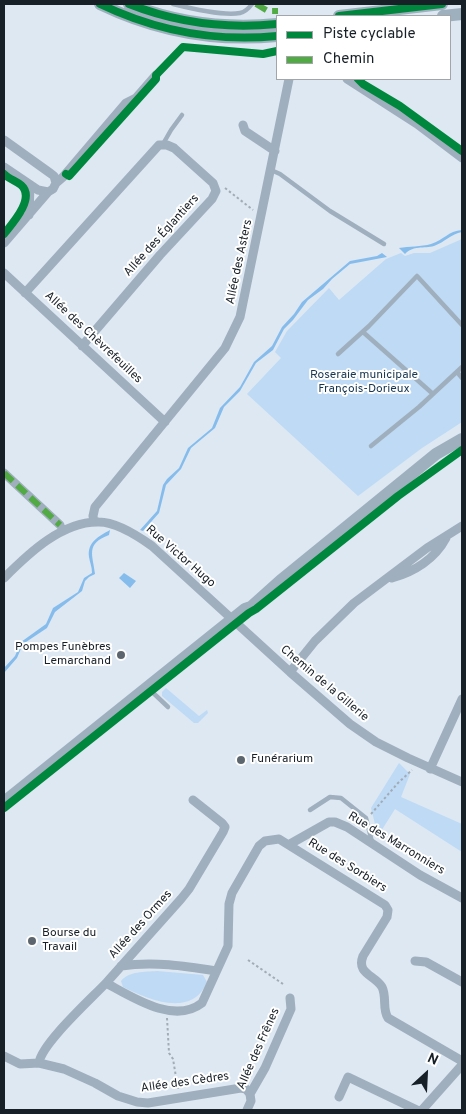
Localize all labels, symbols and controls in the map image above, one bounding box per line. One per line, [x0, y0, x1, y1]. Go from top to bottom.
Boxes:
legend [276, 15, 451, 80]
text: Piste cyclable [323, 25, 416, 44]
text: Chemin [323, 50, 375, 69]
street label: Allée des Églantiers [121, 192, 203, 280]
street label: Allée des Asters [224, 218, 256, 306]
street label: Allée des Chèvrefeuilles [41, 289, 145, 387]
park label: Roseraie municipale François-Dorieux [310, 369, 418, 397]
street label: Rue Victor Hugo [142, 523, 218, 591]
place label: Pompes Funèbres Lemarchand [15, 641, 111, 669]
street label: Chemin de la Gillerie [277, 643, 371, 725]
marker: Pompes Funèbres Lemarchand [115, 649, 127, 661]
place label: Funérarium [251, 753, 313, 767]
marker: Funérarium [235, 754, 247, 766]
street label: Rue des Marronniers [345, 809, 447, 879]
street label: Rue des Sorbiers [305, 836, 389, 896]
street label: Allée des Ormes [106, 888, 176, 962]
place label: Bourse du Travail [42, 927, 96, 955]
marker: Bourse du Travail [26, 935, 38, 947]
street label: Allée des Frênes [235, 1006, 283, 1092]
north arrow [401, 1049, 451, 1099]
text: N [424, 1050, 441, 1070]
street label: Allée des Cèdres [140, 1070, 230, 1096]

